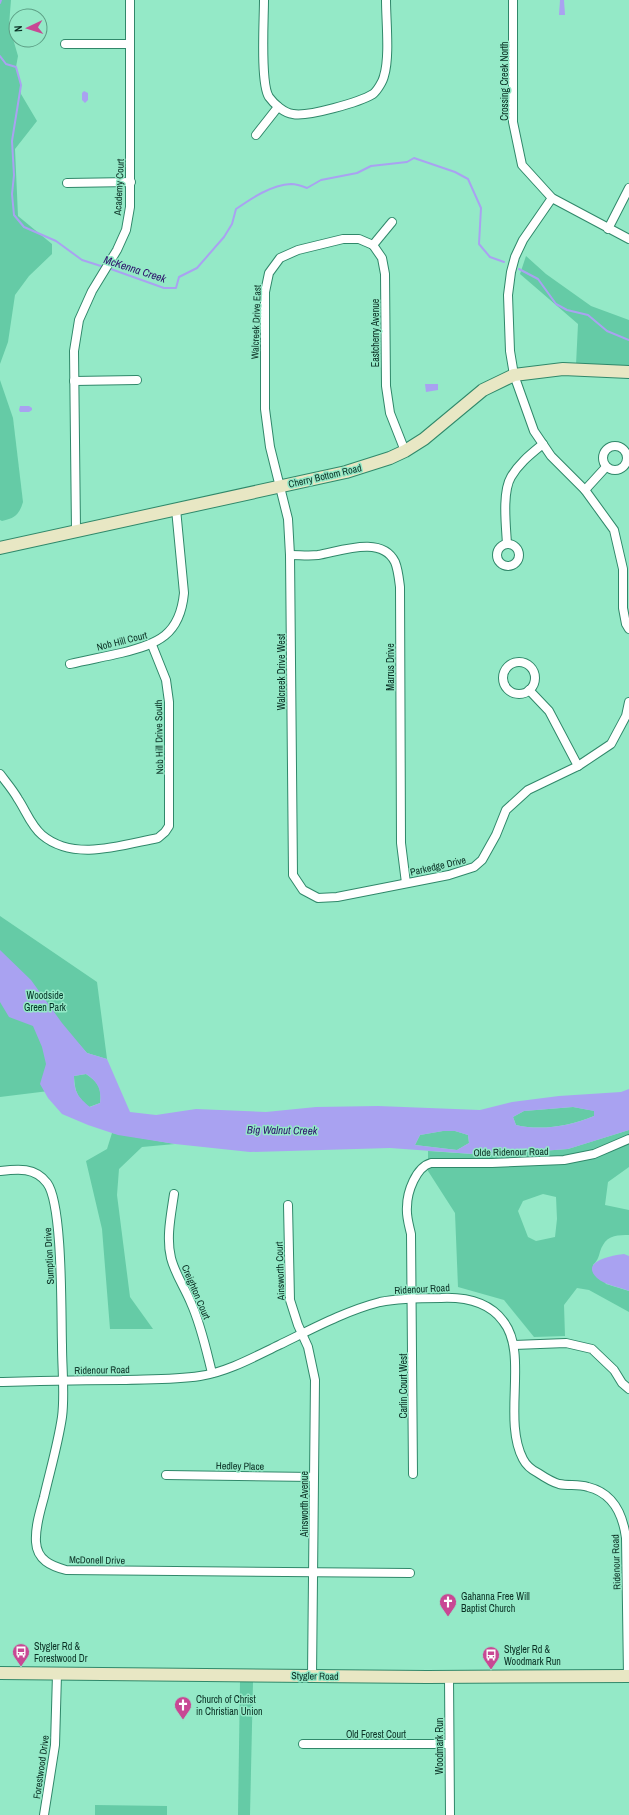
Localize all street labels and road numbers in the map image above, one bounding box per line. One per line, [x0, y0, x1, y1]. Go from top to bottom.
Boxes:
street label: Crossing Creek North [498, 41, 511, 121]
street label: Academy Court [111, 158, 127, 217]
street label: Walcreek Drive East [248, 284, 264, 359]
street label: Eastcherry Avenue [369, 298, 382, 367]
street label: Cherry Bottom Road [287, 461, 363, 491]
street label: Nob Hill Court [95, 628, 149, 654]
street label: Walcreek Drive West [275, 633, 288, 710]
street label: Marrus Drive [384, 643, 397, 691]
street label: Nob Hill Drive South [152, 700, 166, 774]
street label: Parkedge Drive [409, 853, 468, 879]
street label: Olde Ridenour Road [473, 1145, 549, 1159]
street label: Sumption Drive [41, 1227, 57, 1285]
street label: Ainsworth Court [272, 1241, 288, 1302]
street label: Creighton Court [179, 1263, 214, 1322]
street label: Ridenour Road [394, 1281, 450, 1297]
street label: Carlin Court West [397, 1353, 410, 1419]
street label: Ridenour Road [74, 1363, 130, 1377]
street label: Hedley Place [216, 1459, 265, 1473]
street label: Ainsworth Avenue [298, 1471, 311, 1538]
street label: Ridenour Road [609, 1534, 623, 1590]
street label: McDonell Drive [69, 1553, 126, 1567]
street label: Stygler Road [291, 1669, 339, 1683]
street label: Woodmark Run [433, 1718, 446, 1774]
street label: Old Forest Court [346, 1728, 407, 1741]
street label: Forestwood Drive [30, 1734, 52, 1800]

